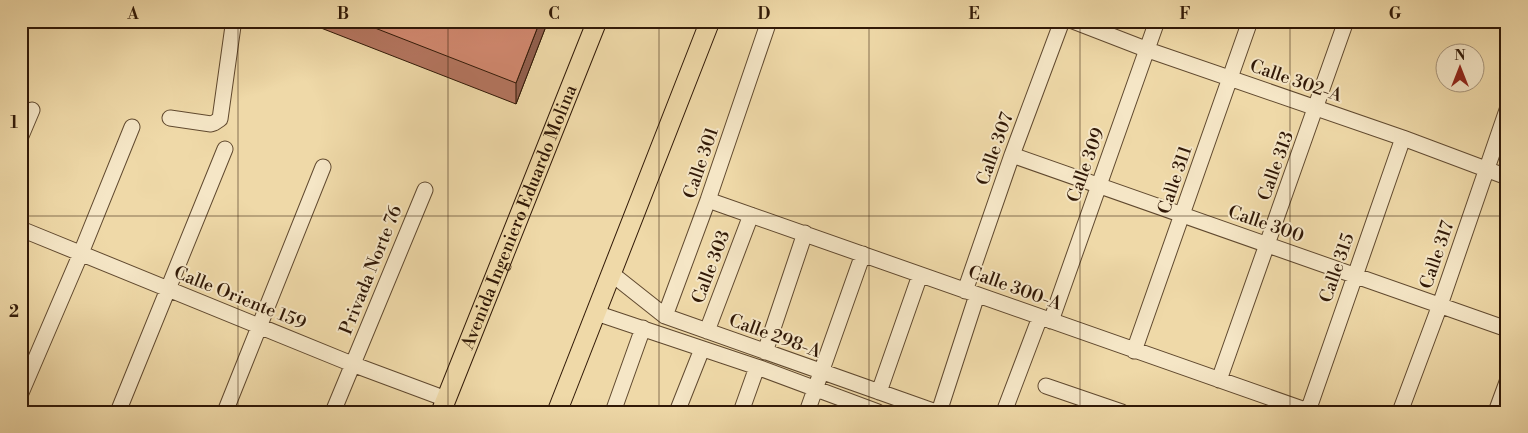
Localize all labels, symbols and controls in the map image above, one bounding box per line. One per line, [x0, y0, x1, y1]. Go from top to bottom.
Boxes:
text: A [126, 4, 139, 24]
text: B [337, 4, 349, 24]
text: C [548, 4, 560, 24]
text: D [758, 4, 771, 24]
text: E [968, 4, 980, 24]
text: F [1179, 4, 1191, 24]
text: G [1389, 4, 1402, 24]
north arrow [1436, 42, 1486, 92]
text: N [1454, 47, 1466, 65]
street label: Calle 302-A [1247, 54, 1346, 108]
street label: Avenida Ingeniero Eduardo Molina [455, 80, 582, 354]
street label: Calle 307 [971, 110, 1019, 188]
text: 1 [10, 113, 18, 133]
street label: Calle 301 [678, 124, 724, 202]
street label: Calle 309 [1062, 124, 1110, 205]
street label: Calle 313 [1253, 128, 1299, 204]
street label: Calle 311 [1153, 143, 1197, 217]
street label: Calle 300 [1225, 200, 1307, 248]
street label: Privada Norte 76 [335, 202, 407, 338]
street label: Calle 317 [1415, 218, 1459, 292]
street label: Calle 303 [687, 227, 736, 307]
street label: Calle 315 [1314, 230, 1360, 306]
street label: Calle 300-A [965, 260, 1066, 316]
street label: Calle Oriente 159 [171, 261, 310, 335]
text: 2 [9, 302, 19, 322]
street label: Calle 298-A [726, 309, 825, 364]

